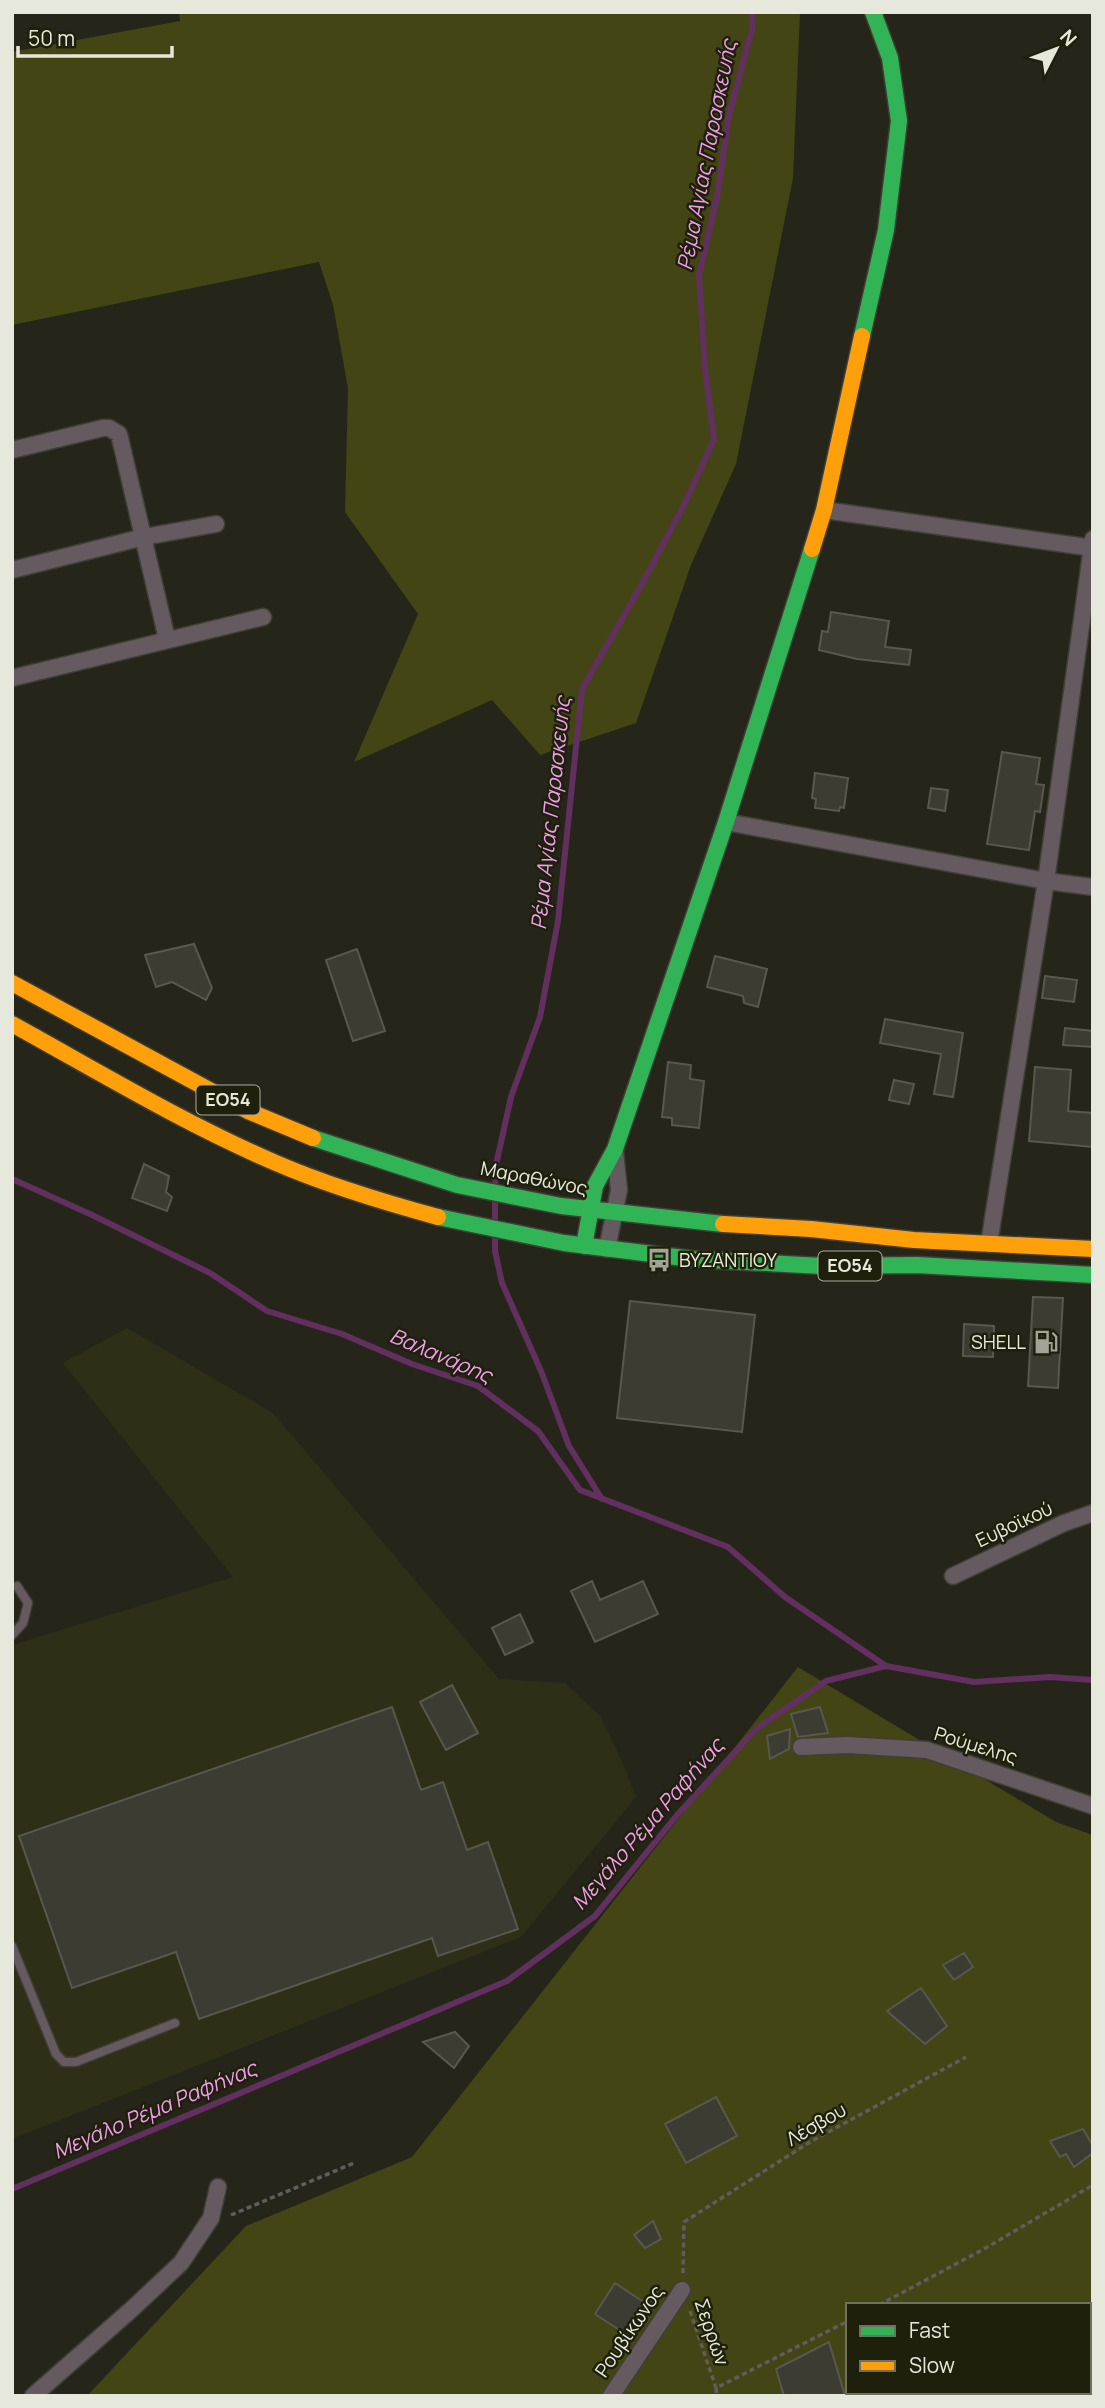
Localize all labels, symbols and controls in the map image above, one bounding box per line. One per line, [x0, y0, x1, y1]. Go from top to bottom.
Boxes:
scale bar [18, 14, 172, 58]
north arrow [1021, 14, 1091, 84]
text: 50 m [28, 24, 75, 52]
text: N [1054, 24, 1083, 51]
water label: Ρέμα Αγίας Παρασκευής [670, 35, 743, 272]
water label: Ρέμα Αγίας Παρασκευής [524, 693, 576, 931]
road number: ΕΟ54 [196, 1086, 260, 1114]
street label: Μαραθώνος [478, 1155, 590, 1201]
bus stop icon: ΒΥΖΑΝΤΙΟΥ [645, 1246, 673, 1274]
place label: ΒΥΖΑΝΤΙΟΥ [679, 1247, 777, 1273]
road number: ΕΟ54 [818, 1252, 882, 1280]
water label: Βαλανάρης [386, 1321, 499, 1390]
fuel station icon: SHELL [1032, 1328, 1060, 1356]
place label: SHELL [971, 1329, 1026, 1355]
street label: Ευβοϊκού [971, 1495, 1057, 1553]
street label: Ρούμελης [931, 1720, 1021, 1770]
water label: Μεγάλο Ρέμα Ραφήνας [565, 1730, 731, 1915]
water label: Μεγάλο Ρέμα Ραφήνας [48, 2052, 263, 2165]
street label: Λέσβου [781, 2096, 851, 2152]
street label: Ρουβίκωνος [589, 2280, 669, 2382]
street label: Σερρών [689, 2295, 736, 2369]
legend [846, 2303, 1091, 2394]
text: Fast [909, 2316, 950, 2344]
text: Slow [909, 2351, 955, 2379]

